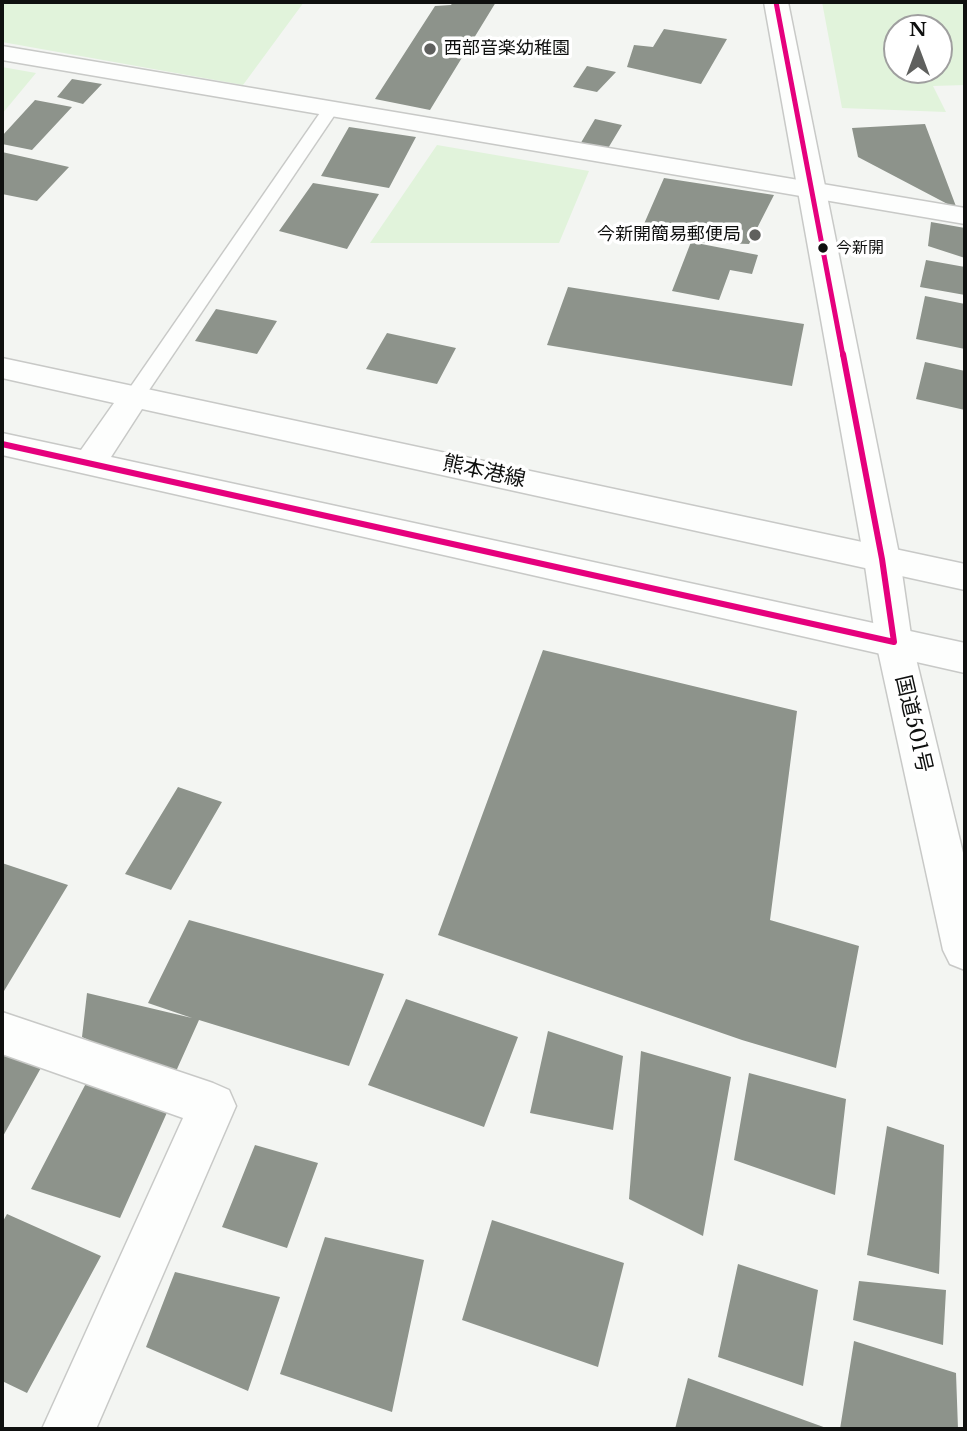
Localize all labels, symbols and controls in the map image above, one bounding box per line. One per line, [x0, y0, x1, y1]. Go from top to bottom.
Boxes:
north arrow [883, 14, 953, 84]
text: N [909, 18, 927, 41]
place label: 西部音楽幼稚園 [444, 38, 570, 60]
marker: 西部音楽幼稚園 [422, 41, 438, 57]
place label: 今新開簡易郵便局 [597, 224, 741, 246]
marker: 今新開簡易郵便局 [747, 227, 763, 243]
place label: 今新開 [836, 238, 884, 258]
marker: 今新開 [816, 241, 830, 255]
street label: 熊本港線 [440, 451, 528, 493]
street label: 国道501号 [890, 673, 936, 775]

